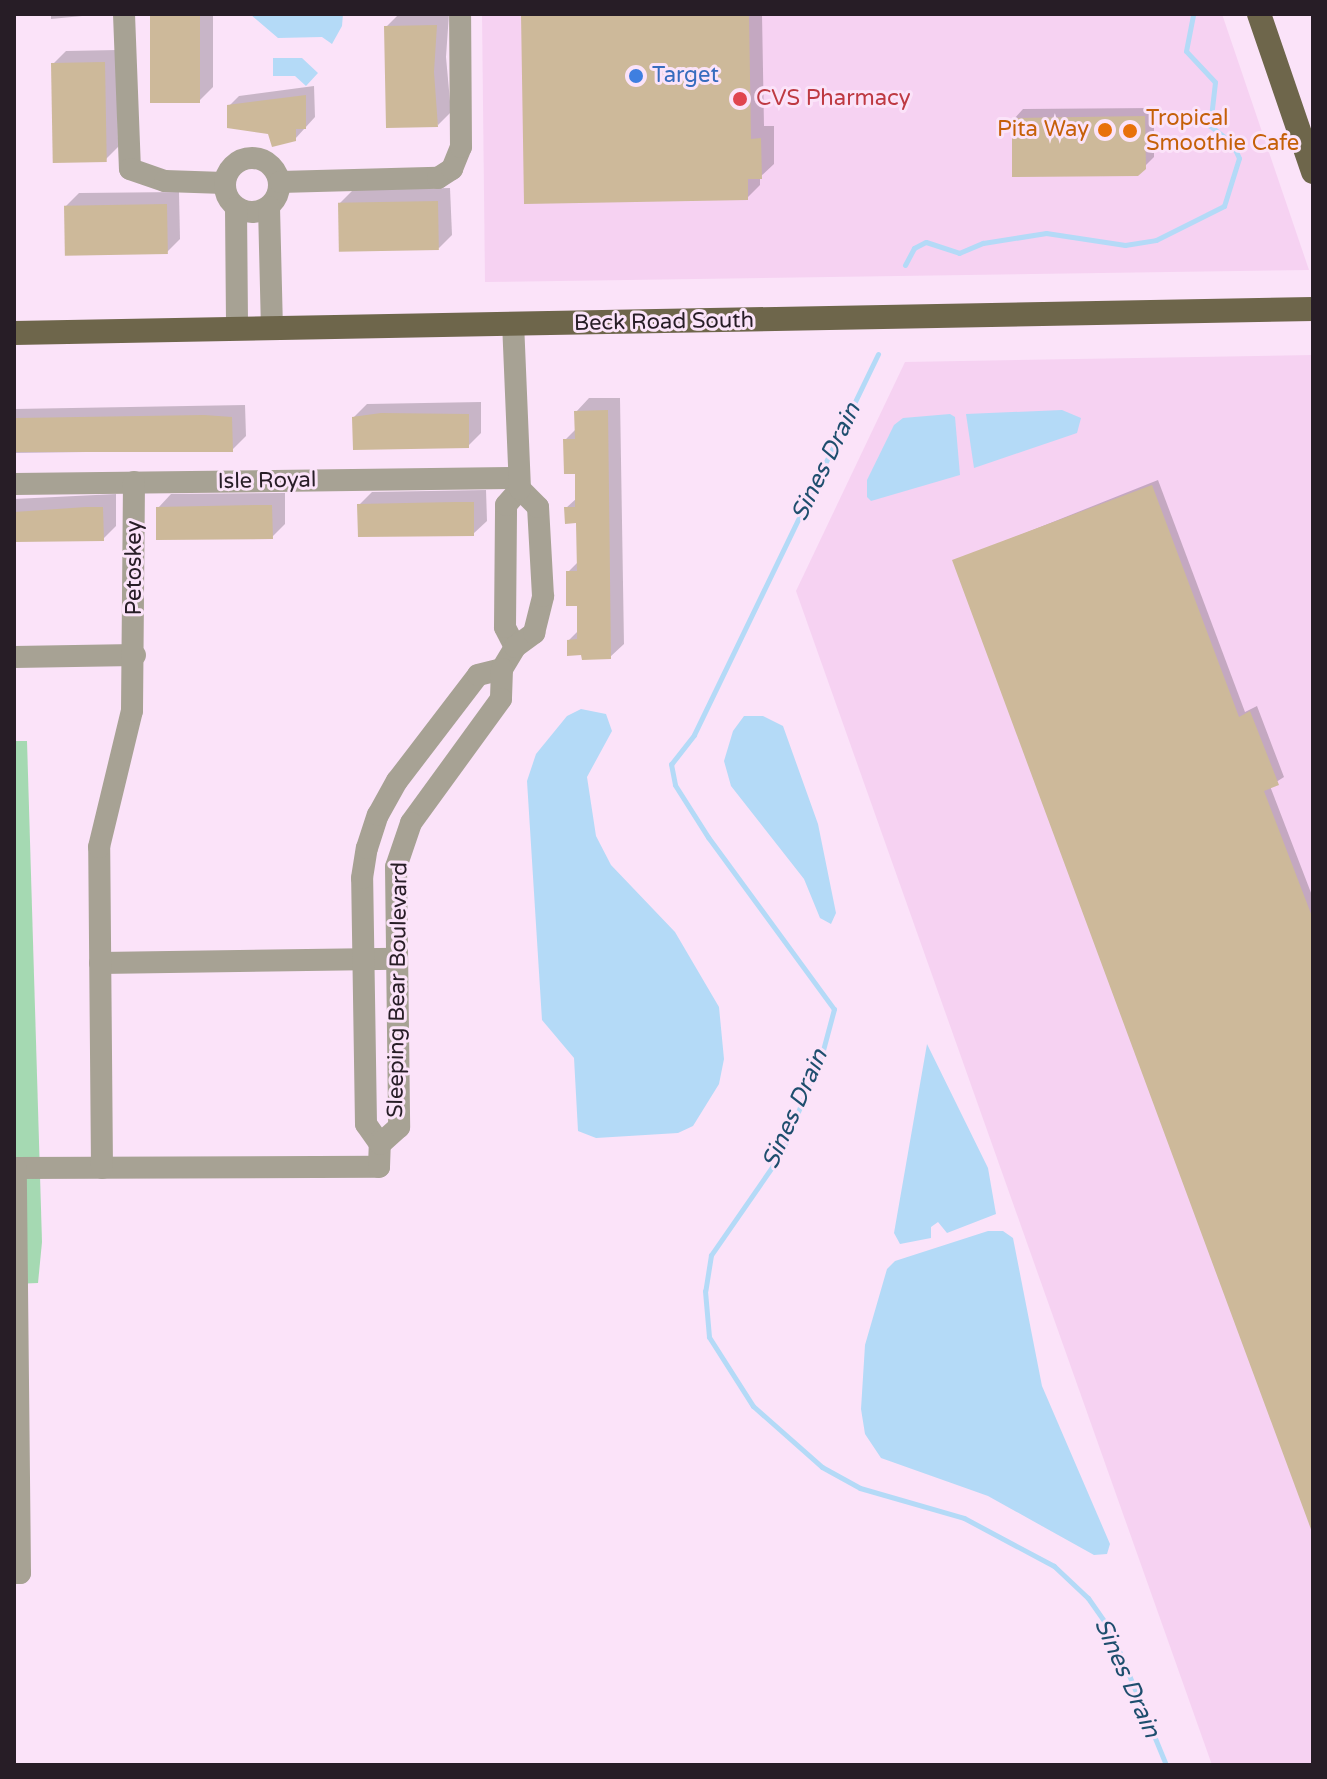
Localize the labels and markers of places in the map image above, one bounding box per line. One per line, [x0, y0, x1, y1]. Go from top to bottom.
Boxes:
place label: Target [652, 63, 719, 89]
marker: Target [627, 67, 645, 85]
place label: CVS Pharmacy [756, 86, 911, 112]
marker: CVS Pharmacy [731, 90, 749, 108]
place label: Tropical Smoothie Cafe [1146, 105, 1299, 156]
place label: Pita Way [997, 117, 1089, 143]
marker: Pita Way [1096, 121, 1114, 139]
marker: Tropical Smoothie Cafe [1121, 122, 1139, 140]

